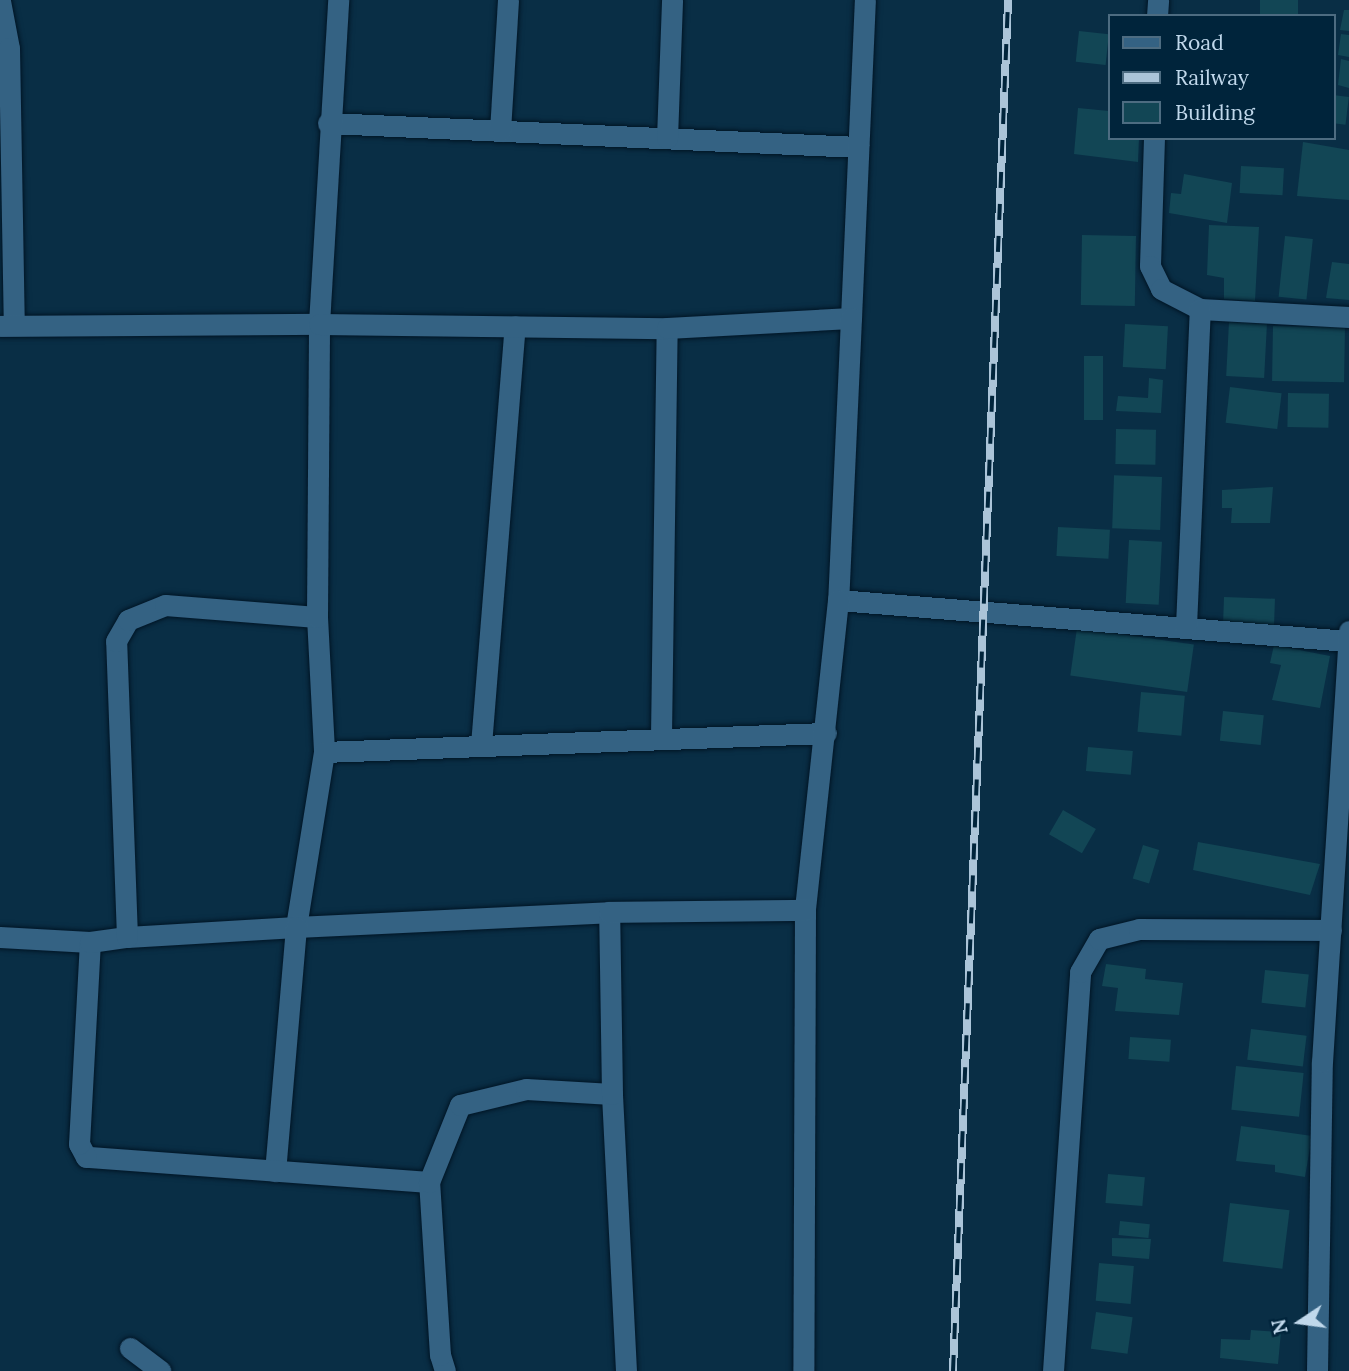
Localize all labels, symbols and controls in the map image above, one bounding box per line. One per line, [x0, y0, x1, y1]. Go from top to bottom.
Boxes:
legend [1108, 14, 1335, 140]
text: Road [1175, 29, 1224, 56]
text: Railway [1175, 64, 1249, 91]
text: Building [1175, 99, 1255, 126]
north arrow [1265, 1287, 1335, 1357]
text: N [1266, 1317, 1293, 1337]

